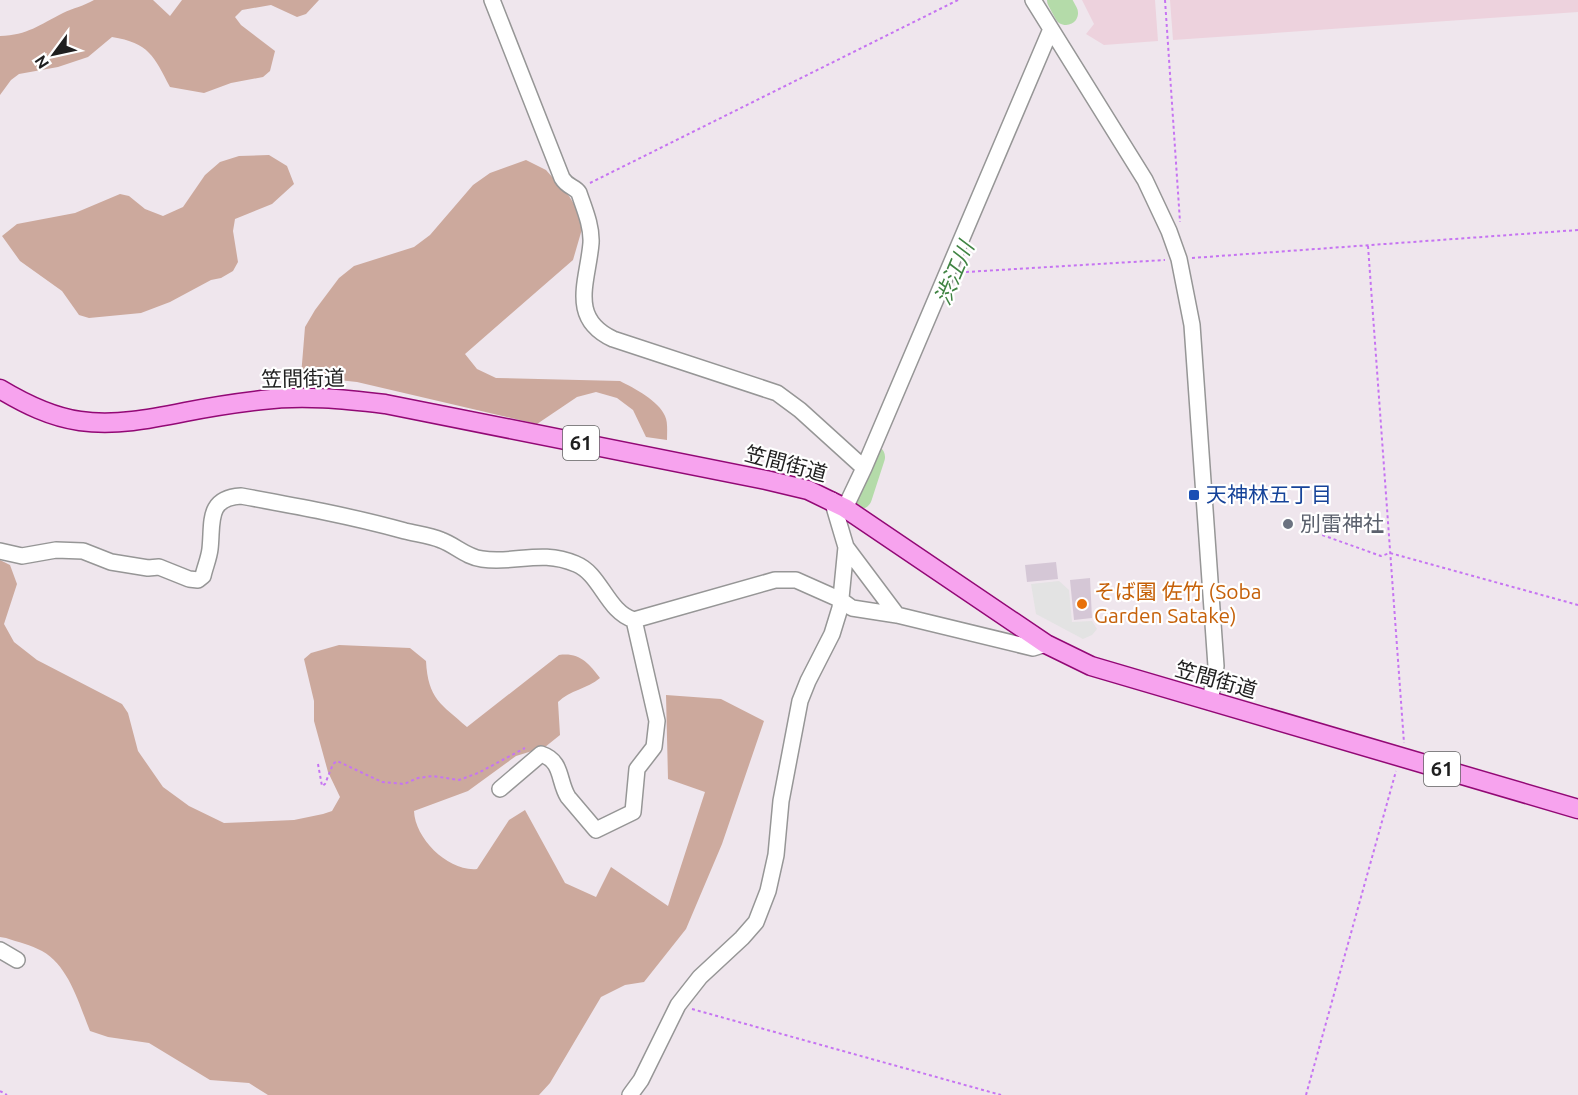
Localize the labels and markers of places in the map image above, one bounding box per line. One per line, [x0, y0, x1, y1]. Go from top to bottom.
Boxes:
place label: 天神林五丁目 [1206, 482, 1332, 506]
marker: 天神林五丁目 [1187, 488, 1201, 502]
place label: 別雷神社 [1300, 511, 1384, 535]
marker: 別雷神社 [1281, 517, 1295, 531]
place label: そば園 佐竹 (Soba Garden Satake) [1094, 579, 1262, 627]
marker: そば園 佐竹 (Soba Garden Satake) [1075, 597, 1089, 611]

